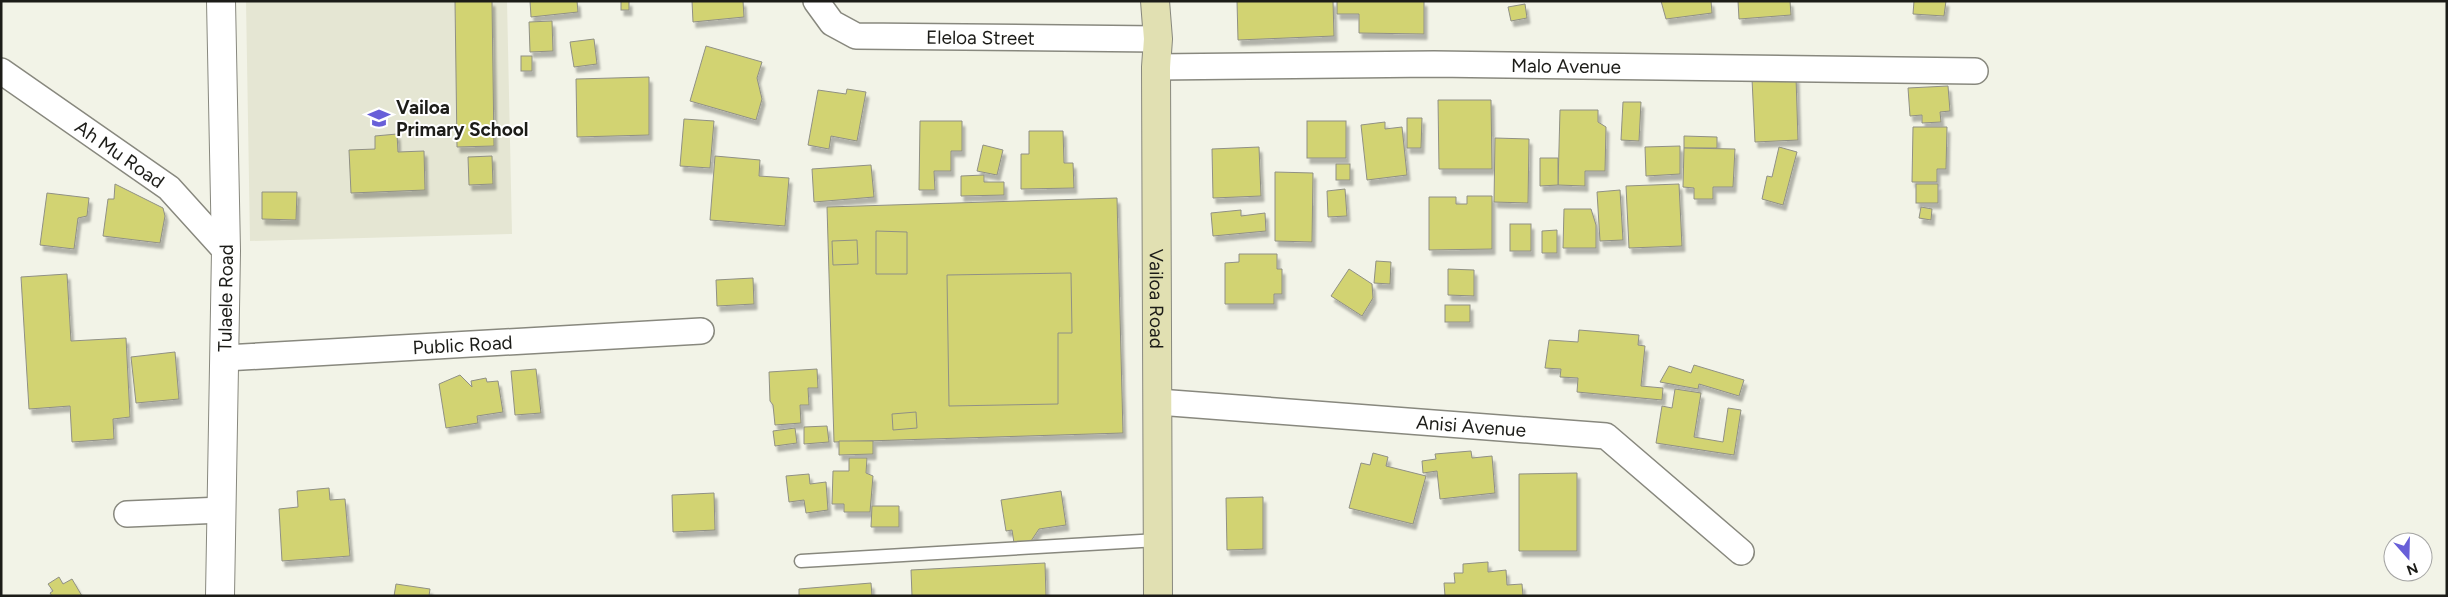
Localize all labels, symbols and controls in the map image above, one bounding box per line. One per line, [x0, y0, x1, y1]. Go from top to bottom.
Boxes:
street label: Eleloa Street [926, 26, 1035, 50]
street label: Malo Avenue [1511, 54, 1621, 78]
place label: Vailoa Primary School [396, 96, 528, 141]
school or university icon: Vailoa Primary School [366, 105, 392, 131]
street label: Ah Mu Road [71, 115, 169, 193]
street label: Tulaele Road [213, 244, 238, 352]
street label: Vailoa Road [1145, 249, 1168, 349]
street label: Public Road [412, 331, 513, 359]
street label: Anisi Avenue [1415, 411, 1527, 442]
north arrow [2383, 532, 2433, 582]
text: N [2404, 559, 2420, 579]

